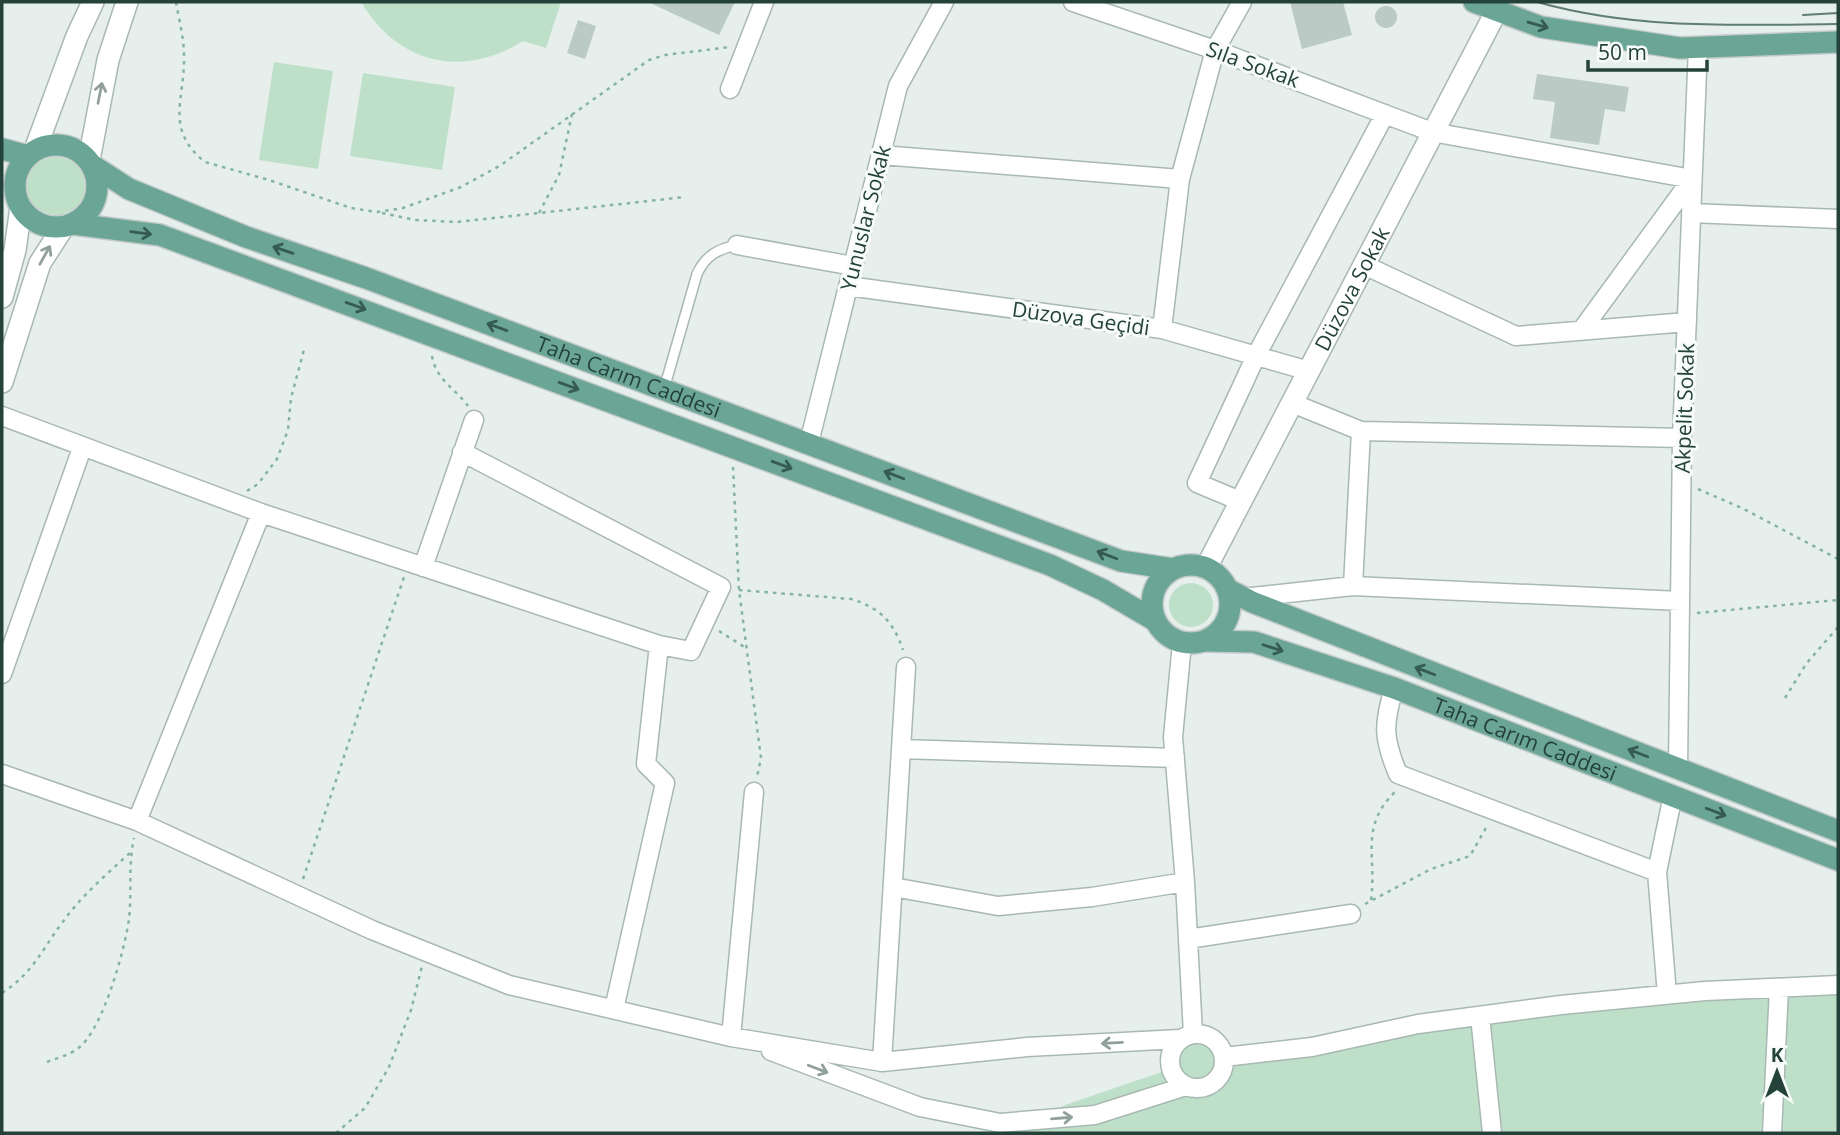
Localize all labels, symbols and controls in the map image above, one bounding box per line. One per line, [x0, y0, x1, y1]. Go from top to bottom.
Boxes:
one-way arrow [1526, 19, 1548, 32]
scale bar [1588, 28, 1707, 72]
street label: Sıla Sokak [1203, 34, 1303, 94]
text: 50 m [1598, 38, 1647, 66]
one-way arrow [94, 82, 108, 105]
street label: Yunuslar Sokak [833, 142, 897, 294]
street label: Düzova Sokak [1308, 222, 1396, 356]
one-way arrow [129, 226, 152, 239]
one-way arrow [273, 243, 295, 255]
one-way arrow [38, 245, 52, 265]
street label: Düzova Geçidi [1010, 294, 1152, 342]
one-way arrow [344, 301, 366, 313]
one-way arrow [487, 320, 509, 332]
street label: Taha Carım Caddesi [533, 329, 725, 424]
street label: Akpelit Sokak [1668, 342, 1700, 474]
one-way arrow [557, 380, 579, 393]
one-way arrow [771, 460, 793, 472]
one-way arrow [883, 468, 905, 481]
one-way arrow [1096, 548, 1118, 561]
one-way arrow [1262, 643, 1284, 655]
one-way arrow [1415, 663, 1437, 676]
street label: Taha Carım Caddesi [1429, 691, 1621, 787]
one-way arrow [1627, 745, 1649, 758]
one-way arrow [1705, 807, 1727, 820]
one-way arrow [1100, 1036, 1123, 1049]
north arrow [1742, 1037, 1812, 1107]
text: K [1771, 1042, 1784, 1068]
one-way arrow [807, 1064, 829, 1076]
one-way arrow [1050, 1111, 1072, 1124]

